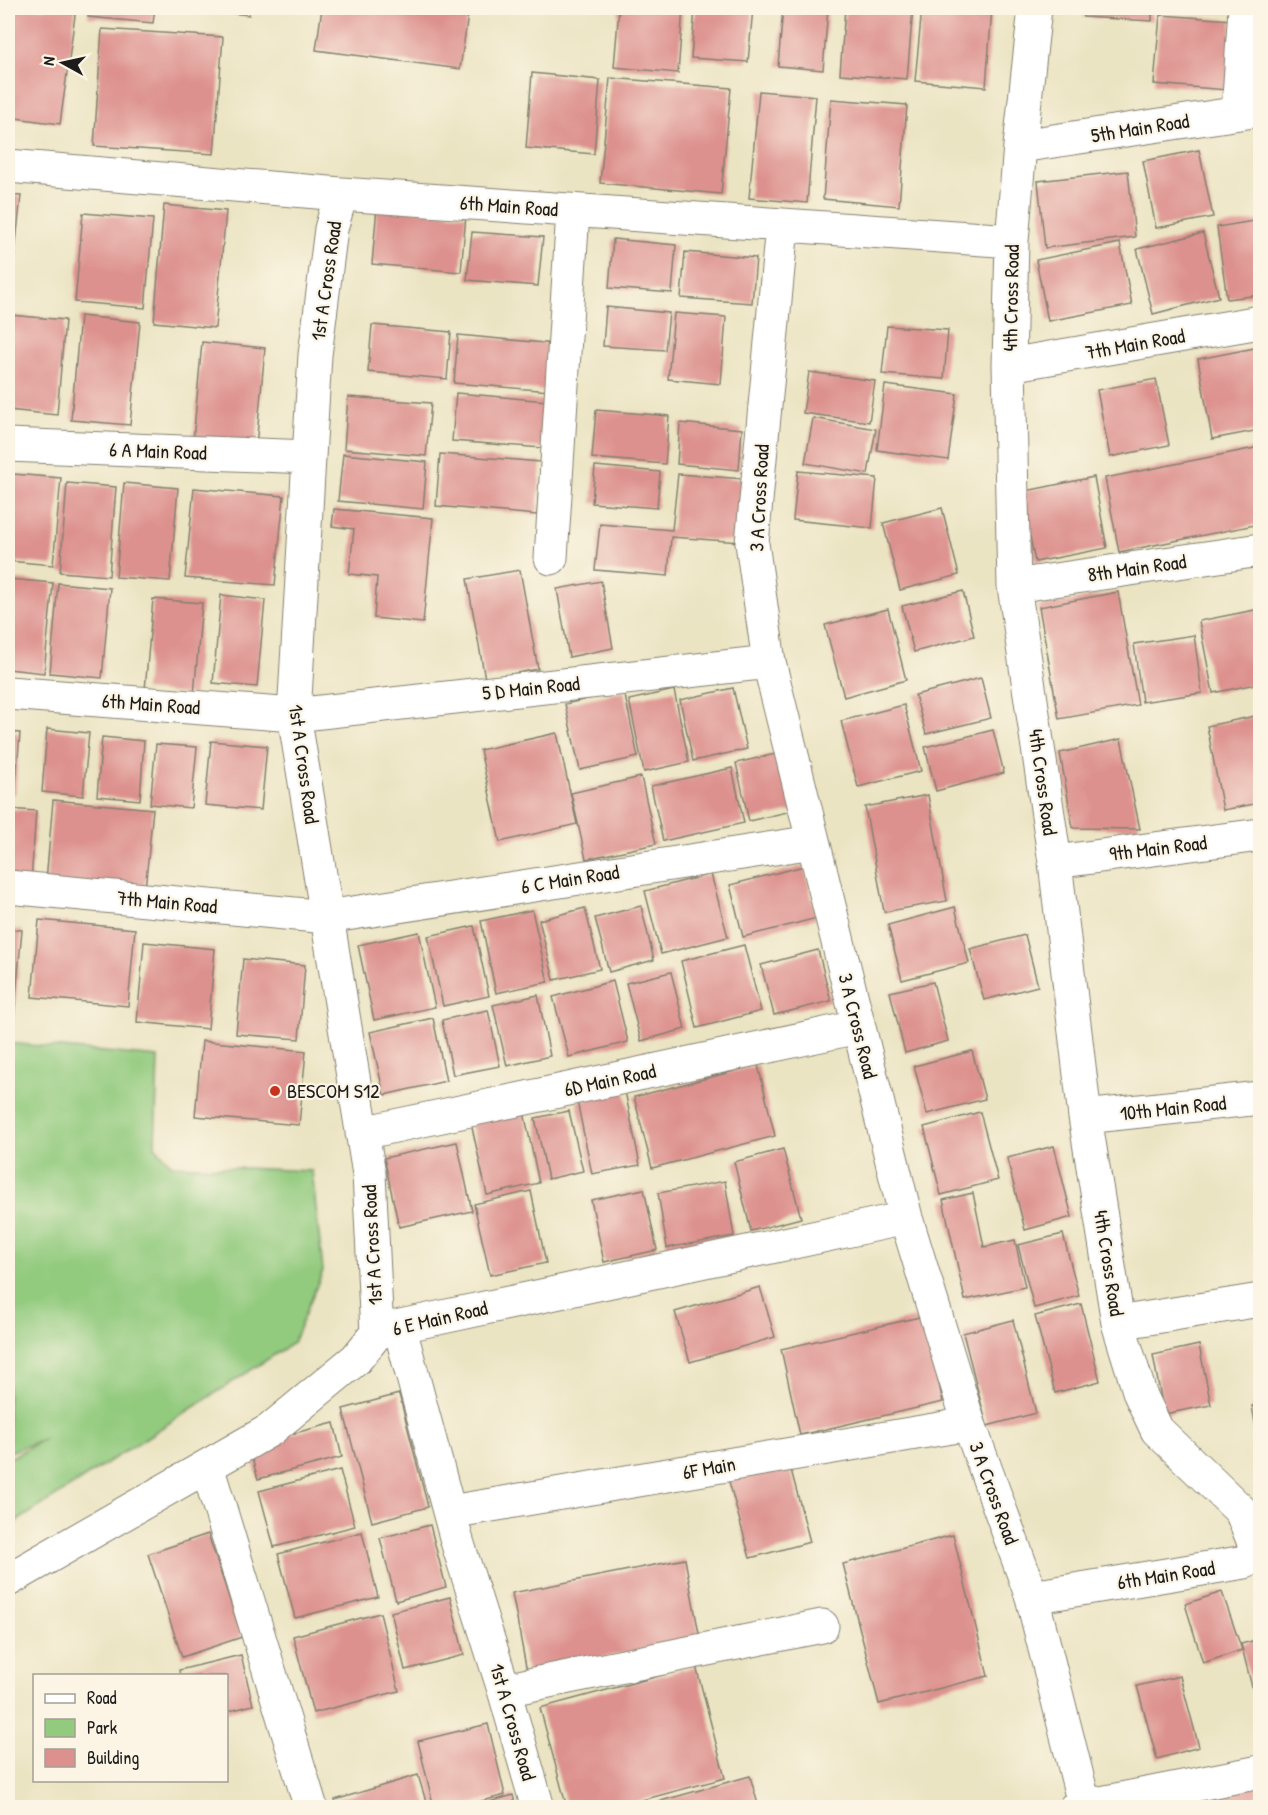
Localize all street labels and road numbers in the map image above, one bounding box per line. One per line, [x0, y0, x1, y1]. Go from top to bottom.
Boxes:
street label: 5th Main Road [1089, 106, 1191, 149]
street label: 6th Main Road [459, 189, 559, 222]
street label: 1st A Cross Road [304, 219, 347, 342]
street label: 4th Cross Road [996, 244, 1025, 352]
street label: 7th Main Road [1083, 321, 1187, 366]
street label: 6 A Main Road [109, 435, 207, 466]
street label: 3 A Cross Road [742, 443, 775, 552]
street label: 8th Main Road [1086, 547, 1188, 588]
street label: 5 D Main Road [481, 669, 581, 706]
street label: 6th Main Road [101, 687, 201, 720]
street label: 1st A Cross Road [283, 702, 326, 826]
street label: 4th Cross Road [1023, 727, 1064, 837]
street label: 9th Main Road [1108, 828, 1208, 867]
street label: 6 C Main Road [519, 857, 621, 900]
street label: 7th Main Road [116, 884, 218, 919]
street label: 3 A Cross Road [832, 970, 885, 1081]
street label: 6D Main Road [562, 1057, 658, 1102]
street label: 10th Main Road [1118, 1088, 1228, 1127]
street label: 1st A Cross Road [355, 1184, 388, 1306]
street label: 4th Cross Road [1088, 1208, 1131, 1318]
street label: 6 E Main Road [390, 1293, 490, 1342]
street label: 3 A Cross Road [963, 1438, 1026, 1548]
street label: 6F Main [680, 1450, 738, 1485]
street label: 6th Main Road [1115, 1553, 1217, 1596]
street label: 1st A Cross Road [484, 1660, 543, 1784]

